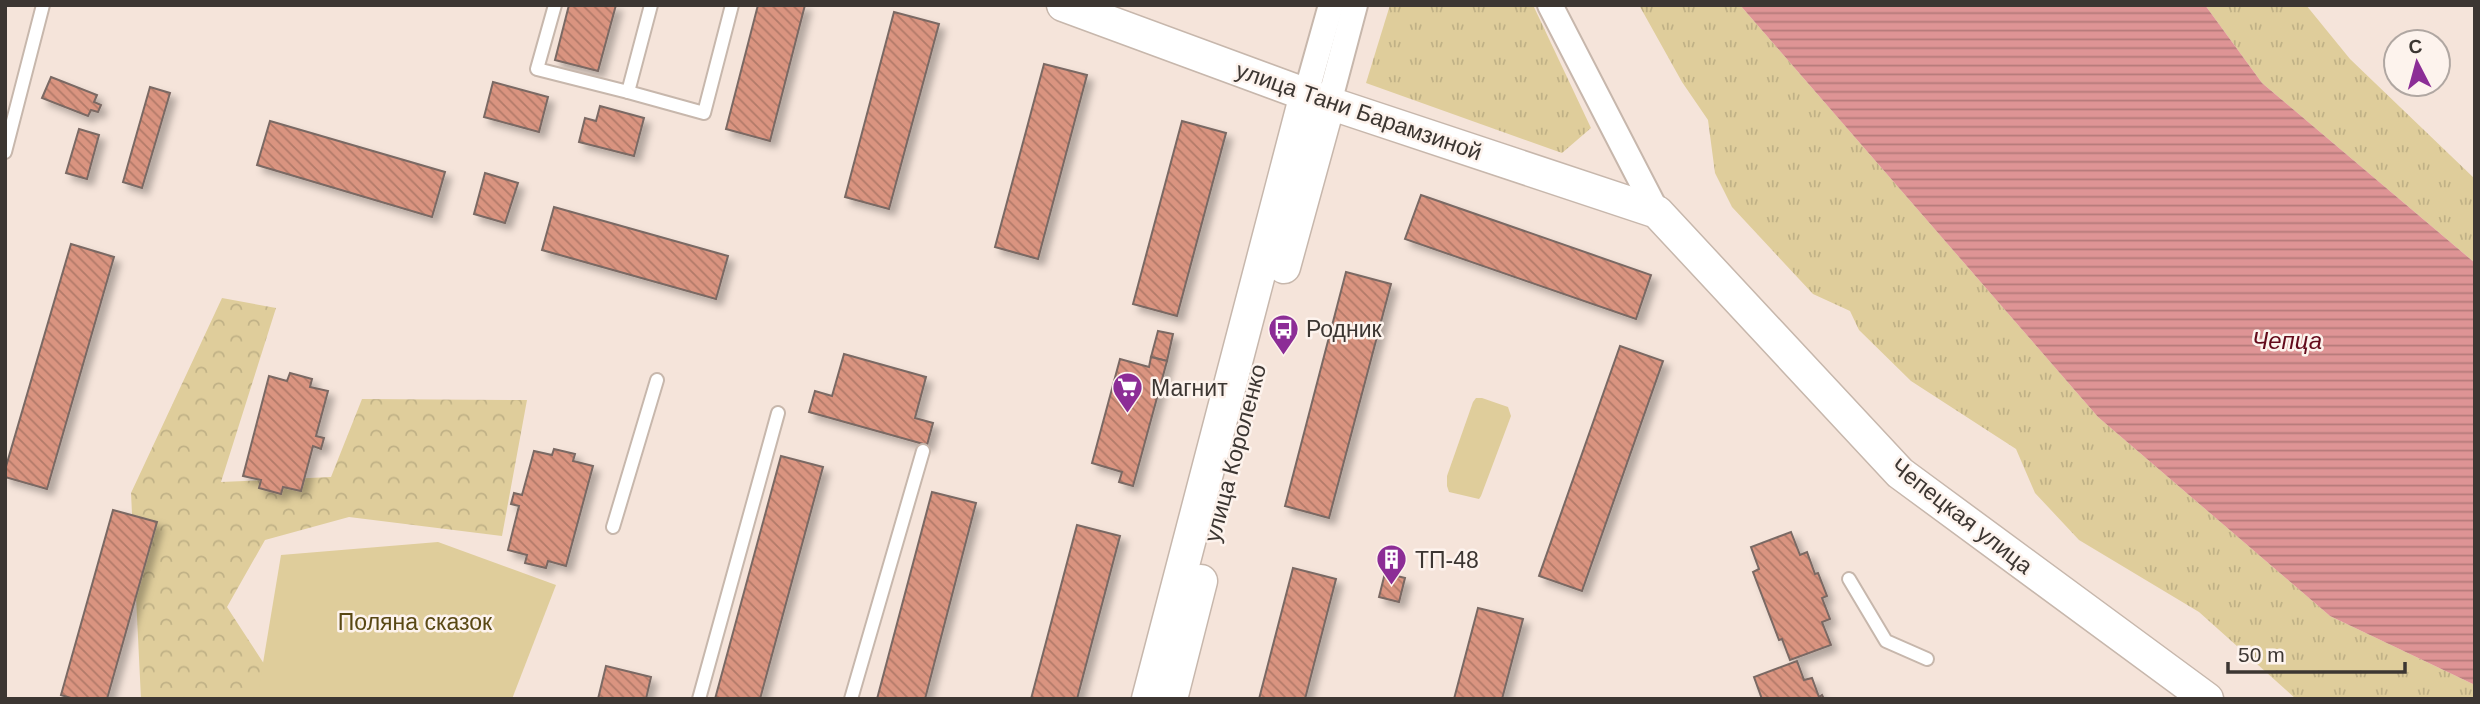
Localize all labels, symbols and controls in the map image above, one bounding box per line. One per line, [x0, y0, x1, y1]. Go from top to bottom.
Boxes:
north arrow [2382, 28, 2452, 98]
text: С [2407, 35, 2423, 58]
street label: улица Тани Барамзиной [1233, 57, 1485, 165]
bus stop icon: Родник [1266, 312, 1300, 356]
place label: Родник [1306, 316, 1383, 342]
water label: Чепца [2252, 327, 2322, 354]
street label: улица Короленко [1199, 361, 1271, 545]
supermarket icon: Магнит [1111, 371, 1145, 415]
place label: Магнит [1151, 375, 1228, 401]
street label: Чепецкая улица [1886, 453, 2038, 579]
building icon: ТП-48 [1375, 543, 1409, 587]
place label: ТП-48 [1415, 547, 1479, 573]
park label: Поляна сказок [338, 609, 493, 635]
scale bar [2228, 630, 2405, 674]
text: 50 m [2238, 643, 2285, 666]

